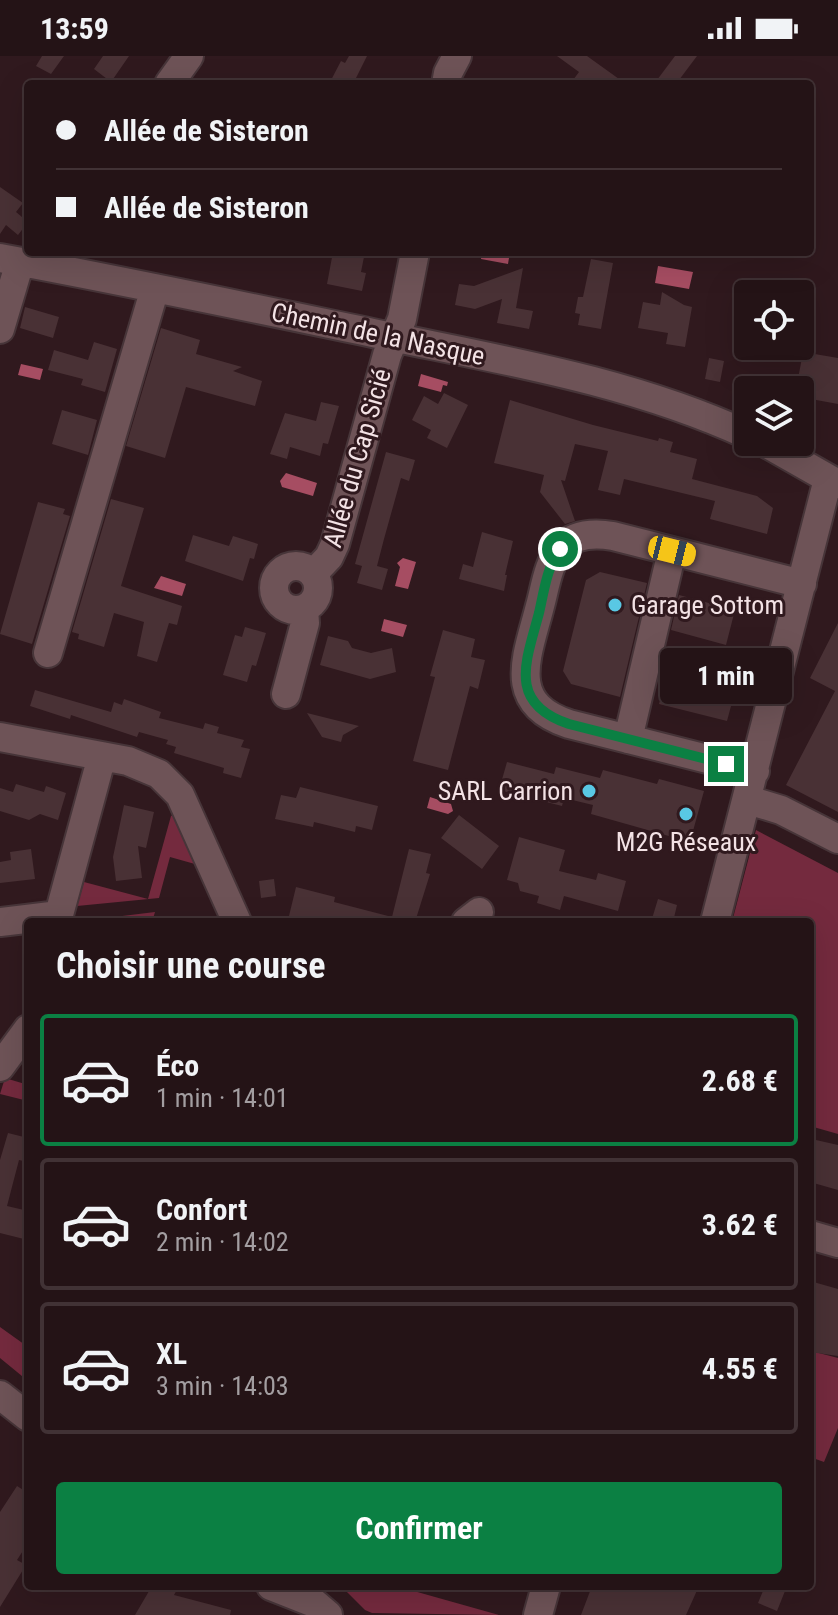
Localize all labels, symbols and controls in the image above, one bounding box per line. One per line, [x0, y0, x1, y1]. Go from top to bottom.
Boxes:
text: 13:59 [40, 11, 109, 46]
text: Allée de Sisteron [104, 113, 309, 148]
text: Allée de Sisteron [104, 190, 309, 225]
map controls [734, 280, 814, 456]
button: locate [734, 280, 814, 360]
street label: Chemin de la Nasque [269, 297, 487, 371]
street label: Allée du Cap Sicié [317, 365, 397, 551]
button: layers [734, 376, 814, 456]
route start [542, 531, 578, 567]
car [646, 534, 698, 568]
place label: Garage Sottom [631, 590, 784, 620]
marker: Garage Sottom [606, 596, 624, 614]
callout: 1 min [660, 648, 792, 704]
text: 1 min [697, 661, 755, 691]
route end [708, 746, 744, 782]
place label: SARL Carrion [438, 776, 573, 806]
marker: SARL Carrion [580, 782, 598, 800]
marker: M2G Réseaux [677, 805, 695, 823]
place label: M2G Réseaux [616, 827, 756, 857]
text: Choisir une course [56, 945, 325, 987]
icon: car [60, 1044, 132, 1116]
text: Éco [156, 1048, 199, 1083]
text: 2.68 € [702, 1063, 778, 1098]
text: 1 min · 14:01 [156, 1083, 289, 1113]
icon: car [60, 1188, 132, 1260]
text: Confort [156, 1192, 247, 1227]
text: 3.62 € [702, 1207, 778, 1242]
text: 2 min · 14:02 [156, 1227, 289, 1257]
icon: car [60, 1332, 132, 1404]
text: XL [156, 1336, 187, 1371]
text: 4.55 € [702, 1351, 778, 1386]
text: 3 min · 14:03 [156, 1371, 289, 1401]
button: Confirmer [56, 1482, 782, 1574]

